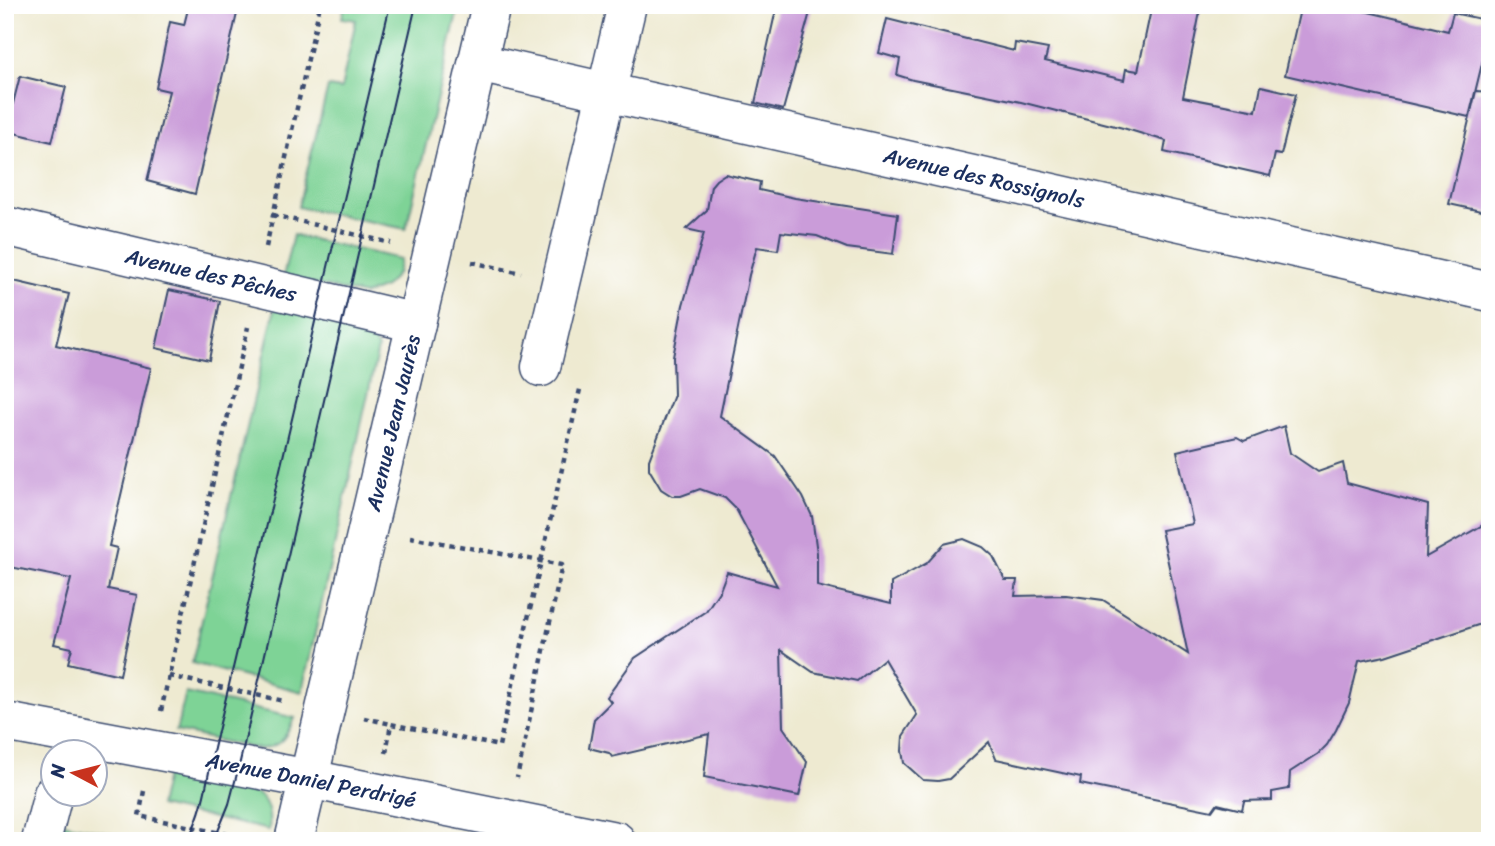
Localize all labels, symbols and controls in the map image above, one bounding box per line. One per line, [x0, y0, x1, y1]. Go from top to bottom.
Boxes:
street label: Avenue des Rossignols [879, 136, 1089, 220]
street label: Avenue des Pêches [121, 237, 301, 313]
street label: Avenue Jean Jaurès [354, 331, 432, 516]
north arrow [38, 738, 108, 808]
street label: Avenue Daniel Perdrigé [202, 741, 420, 819]
text: N [40, 762, 75, 781]

